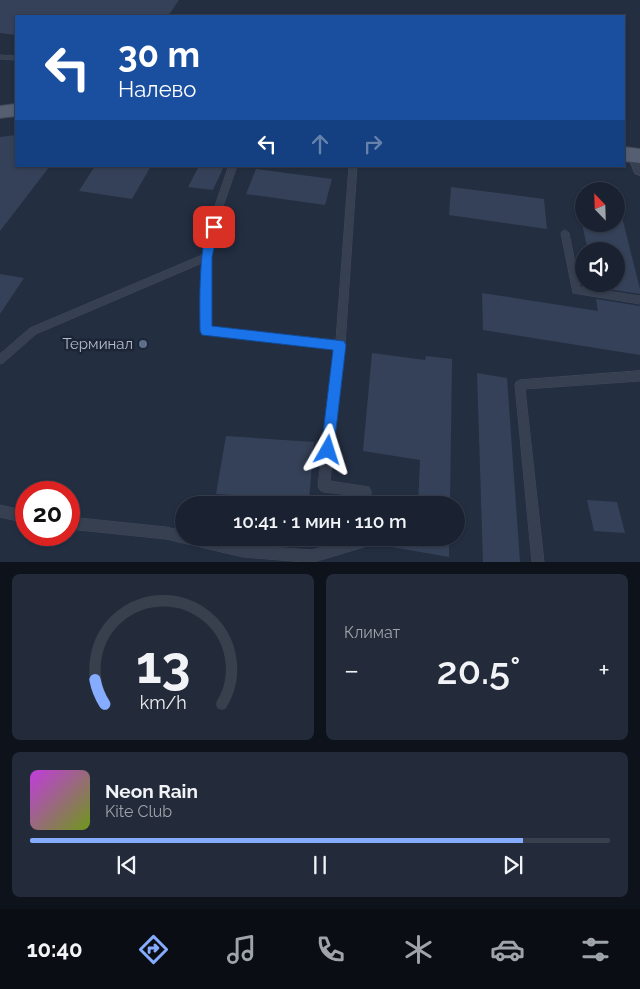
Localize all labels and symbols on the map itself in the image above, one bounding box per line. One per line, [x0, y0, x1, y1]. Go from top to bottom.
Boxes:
north arrow [575, 182, 625, 232]
pin [193, 206, 235, 248]
place label: Терминал [63, 335, 133, 353]
marker: Терминал [137, 338, 149, 350]
position arrow [301, 423, 353, 475]
speed limit sign: 20 [15, 481, 80, 546]

